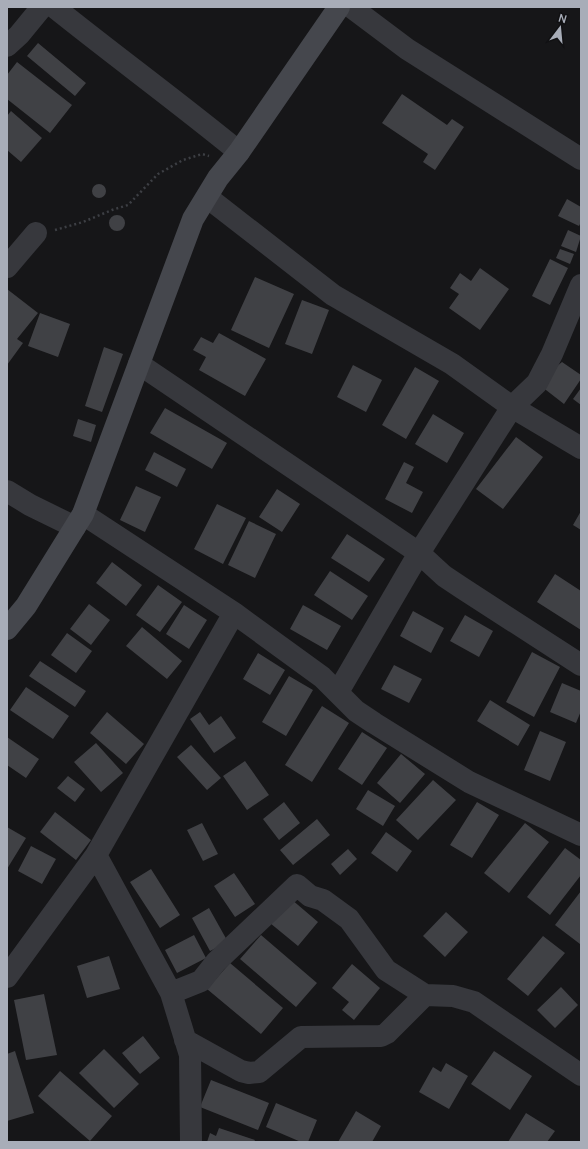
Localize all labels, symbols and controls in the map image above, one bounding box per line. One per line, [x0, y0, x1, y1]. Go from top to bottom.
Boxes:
north arrow [540, 8, 580, 48]
text: N [557, 10, 569, 26]

